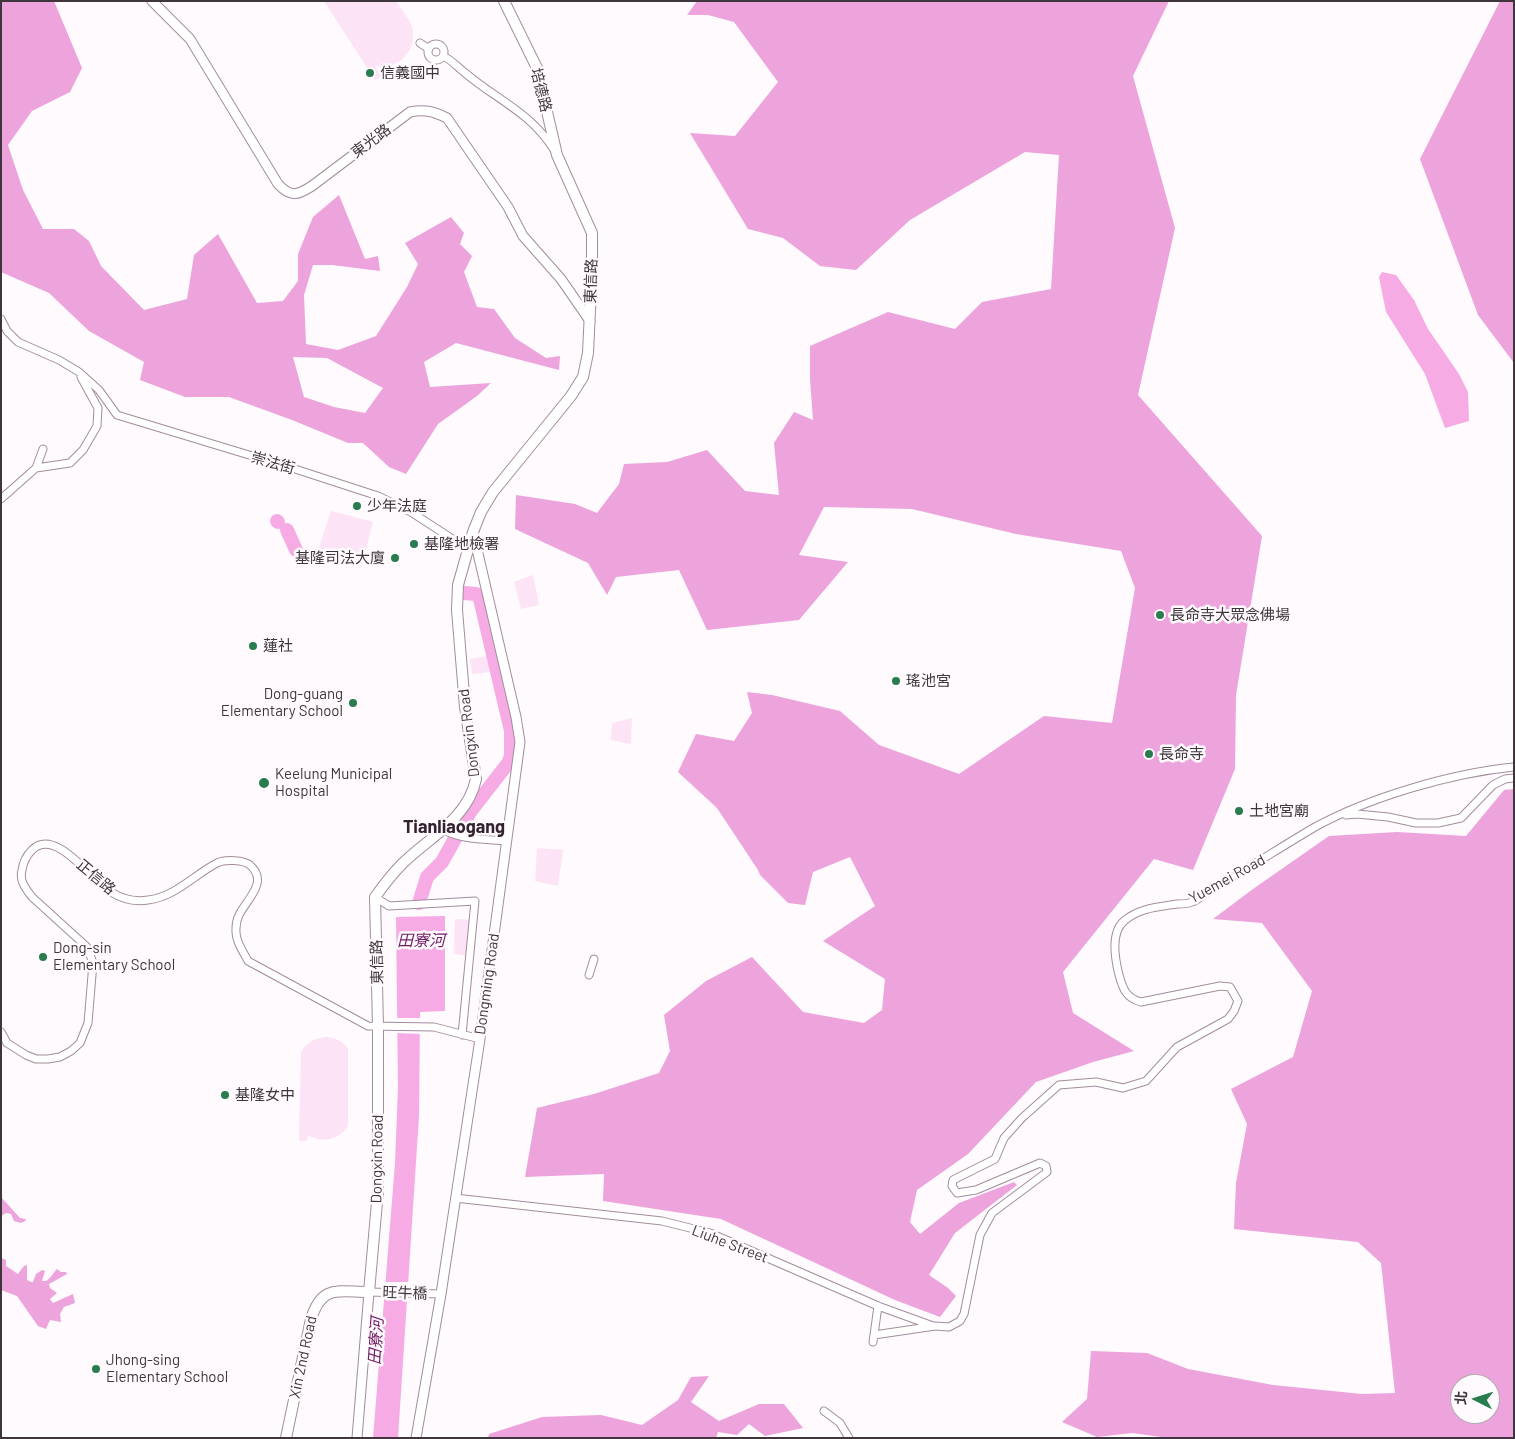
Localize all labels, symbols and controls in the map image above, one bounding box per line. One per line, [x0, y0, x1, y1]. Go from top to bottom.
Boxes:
place label: 信義國中 [380, 64, 440, 82]
street label: 培德路 [527, 66, 555, 114]
marker: 信義國中 [364, 67, 376, 79]
street label: 東光路 [348, 120, 394, 162]
street label: 東信路 [581, 258, 601, 304]
street label: 崇法街 [249, 448, 297, 478]
place label: 少年法庭 [367, 497, 427, 515]
marker: 少年法庭 [351, 500, 363, 512]
place label: 基隆地檢署 [424, 535, 499, 553]
marker: 基隆地檢署 [408, 538, 420, 550]
place label: 基隆司法大廈 [295, 549, 385, 567]
marker: 基隆司法大廈 [389, 552, 401, 564]
place label: 長命寺大眾念佛場 [1170, 606, 1290, 624]
marker: 長命寺大眾念佛場 [1154, 609, 1166, 621]
place label: 蓮社 [263, 637, 293, 655]
marker: 蓮社 [247, 640, 259, 652]
place label: 瑤池宮 [906, 672, 951, 690]
marker: 瑤池宮 [890, 675, 902, 687]
place label: Dong-guang Elementary School [221, 685, 343, 720]
street label: Dongxin Road [455, 688, 483, 778]
marker: Dong-guang Elementary School [347, 697, 359, 709]
place label: 長命寺 [1159, 745, 1204, 763]
marker: 長命寺 [1143, 748, 1155, 760]
place label: Keelung Municipal Hospital [275, 765, 392, 800]
marker: Keelung Municipal Hospital [257, 776, 271, 790]
place label: 土地宮廟 [1249, 802, 1309, 820]
marker: 土地宮廟 [1233, 805, 1245, 817]
district label: Tianliaogang [403, 816, 505, 838]
street label: Yuemei Road [1186, 851, 1268, 907]
street label: 正信路 [73, 856, 119, 898]
water label: 田寮河 [397, 931, 445, 951]
street label: Dongming Road [471, 932, 503, 1036]
place label: Dong-sin Elementary School [53, 939, 175, 974]
street label: 東信路 [368, 939, 386, 985]
marker: Dong-sin Elementary School [37, 951, 49, 963]
place label: 基隆女中 [235, 1086, 295, 1104]
marker: 基隆女中 [219, 1089, 231, 1101]
street label: Dongxin Road [367, 1114, 387, 1204]
street label: Liuhe Street [689, 1221, 771, 1267]
street label: 旺牛橋 [382, 1283, 428, 1303]
street label: Xin 2nd Road [285, 1314, 321, 1400]
water label: 田寮河 [365, 1316, 387, 1366]
place label: Jhong-sing Elementary School [106, 1351, 228, 1386]
marker: Jhong-sing Elementary School [90, 1363, 102, 1375]
north arrow [1450, 1374, 1500, 1424]
text: 北 [1451, 1390, 1470, 1405]

